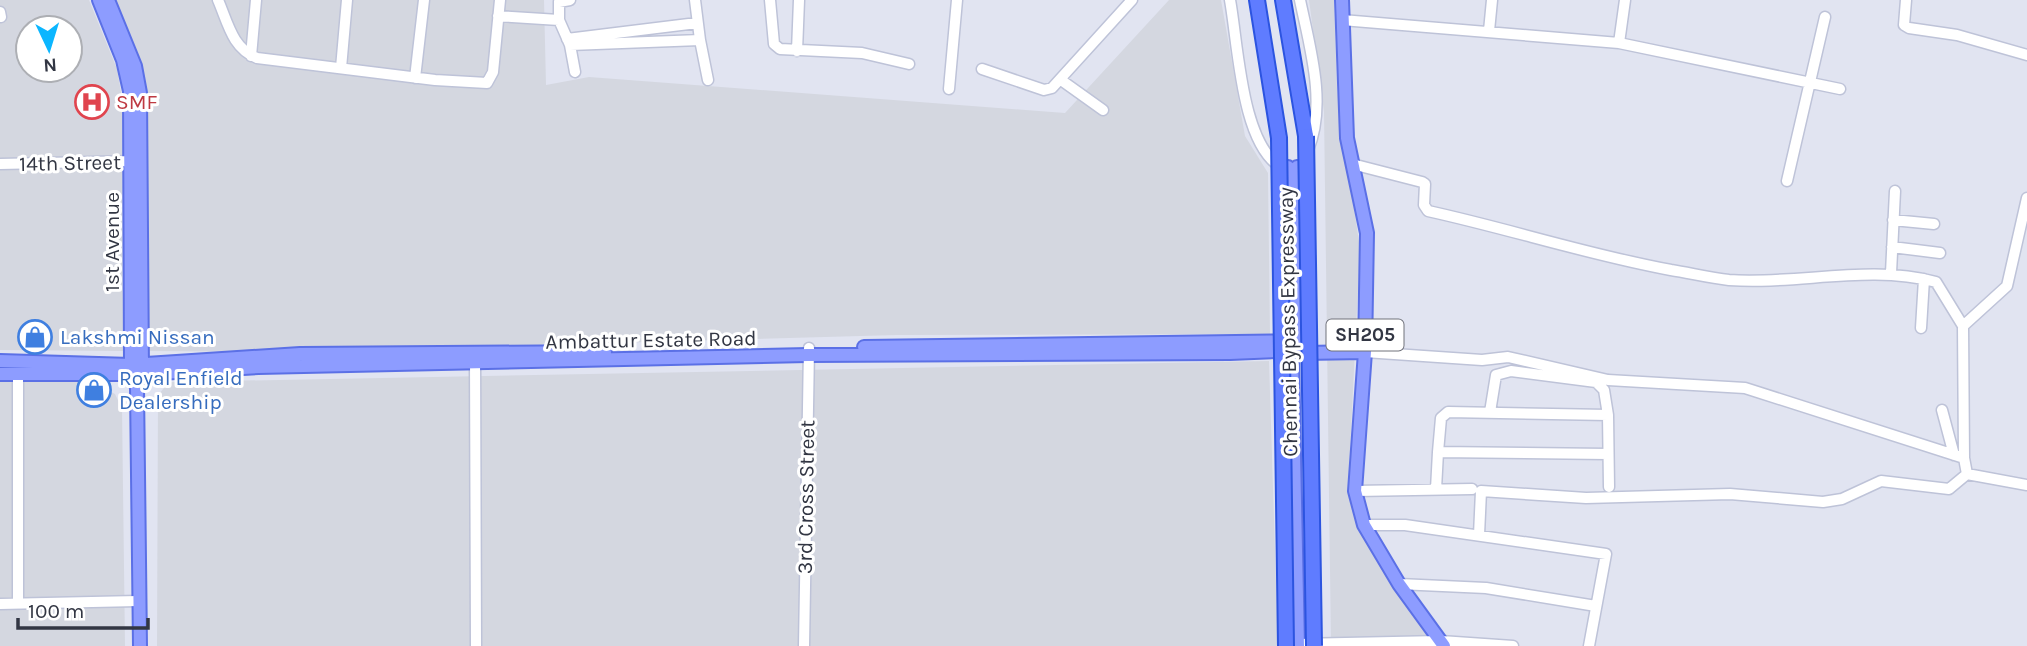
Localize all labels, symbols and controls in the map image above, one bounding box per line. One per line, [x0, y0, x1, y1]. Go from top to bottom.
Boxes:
north arrow [14, 14, 84, 84]
text: N [43, 54, 58, 76]
hospital icon: SMF [73, 83, 111, 121]
place label: SMF [116, 90, 158, 114]
street label: 14th Street [19, 150, 121, 176]
street label: Chennai Bypass Expressway [1274, 187, 1302, 457]
street label: 1st Avenue [100, 192, 124, 292]
shop icon: Lakshmi Nissan [16, 318, 54, 356]
road number: SH205 [1326, 320, 1404, 350]
place label: Lakshmi Nissan [60, 325, 215, 349]
street label: Ambattur Estate Road [545, 326, 757, 354]
place label: Royal Enfield Dealership [119, 366, 243, 414]
shop icon: Royal Enfield Dealership [75, 371, 113, 409]
street label: 3rd Cross Street [793, 420, 819, 574]
scale bar [18, 586, 147, 630]
text: 100 m [28, 599, 85, 623]

